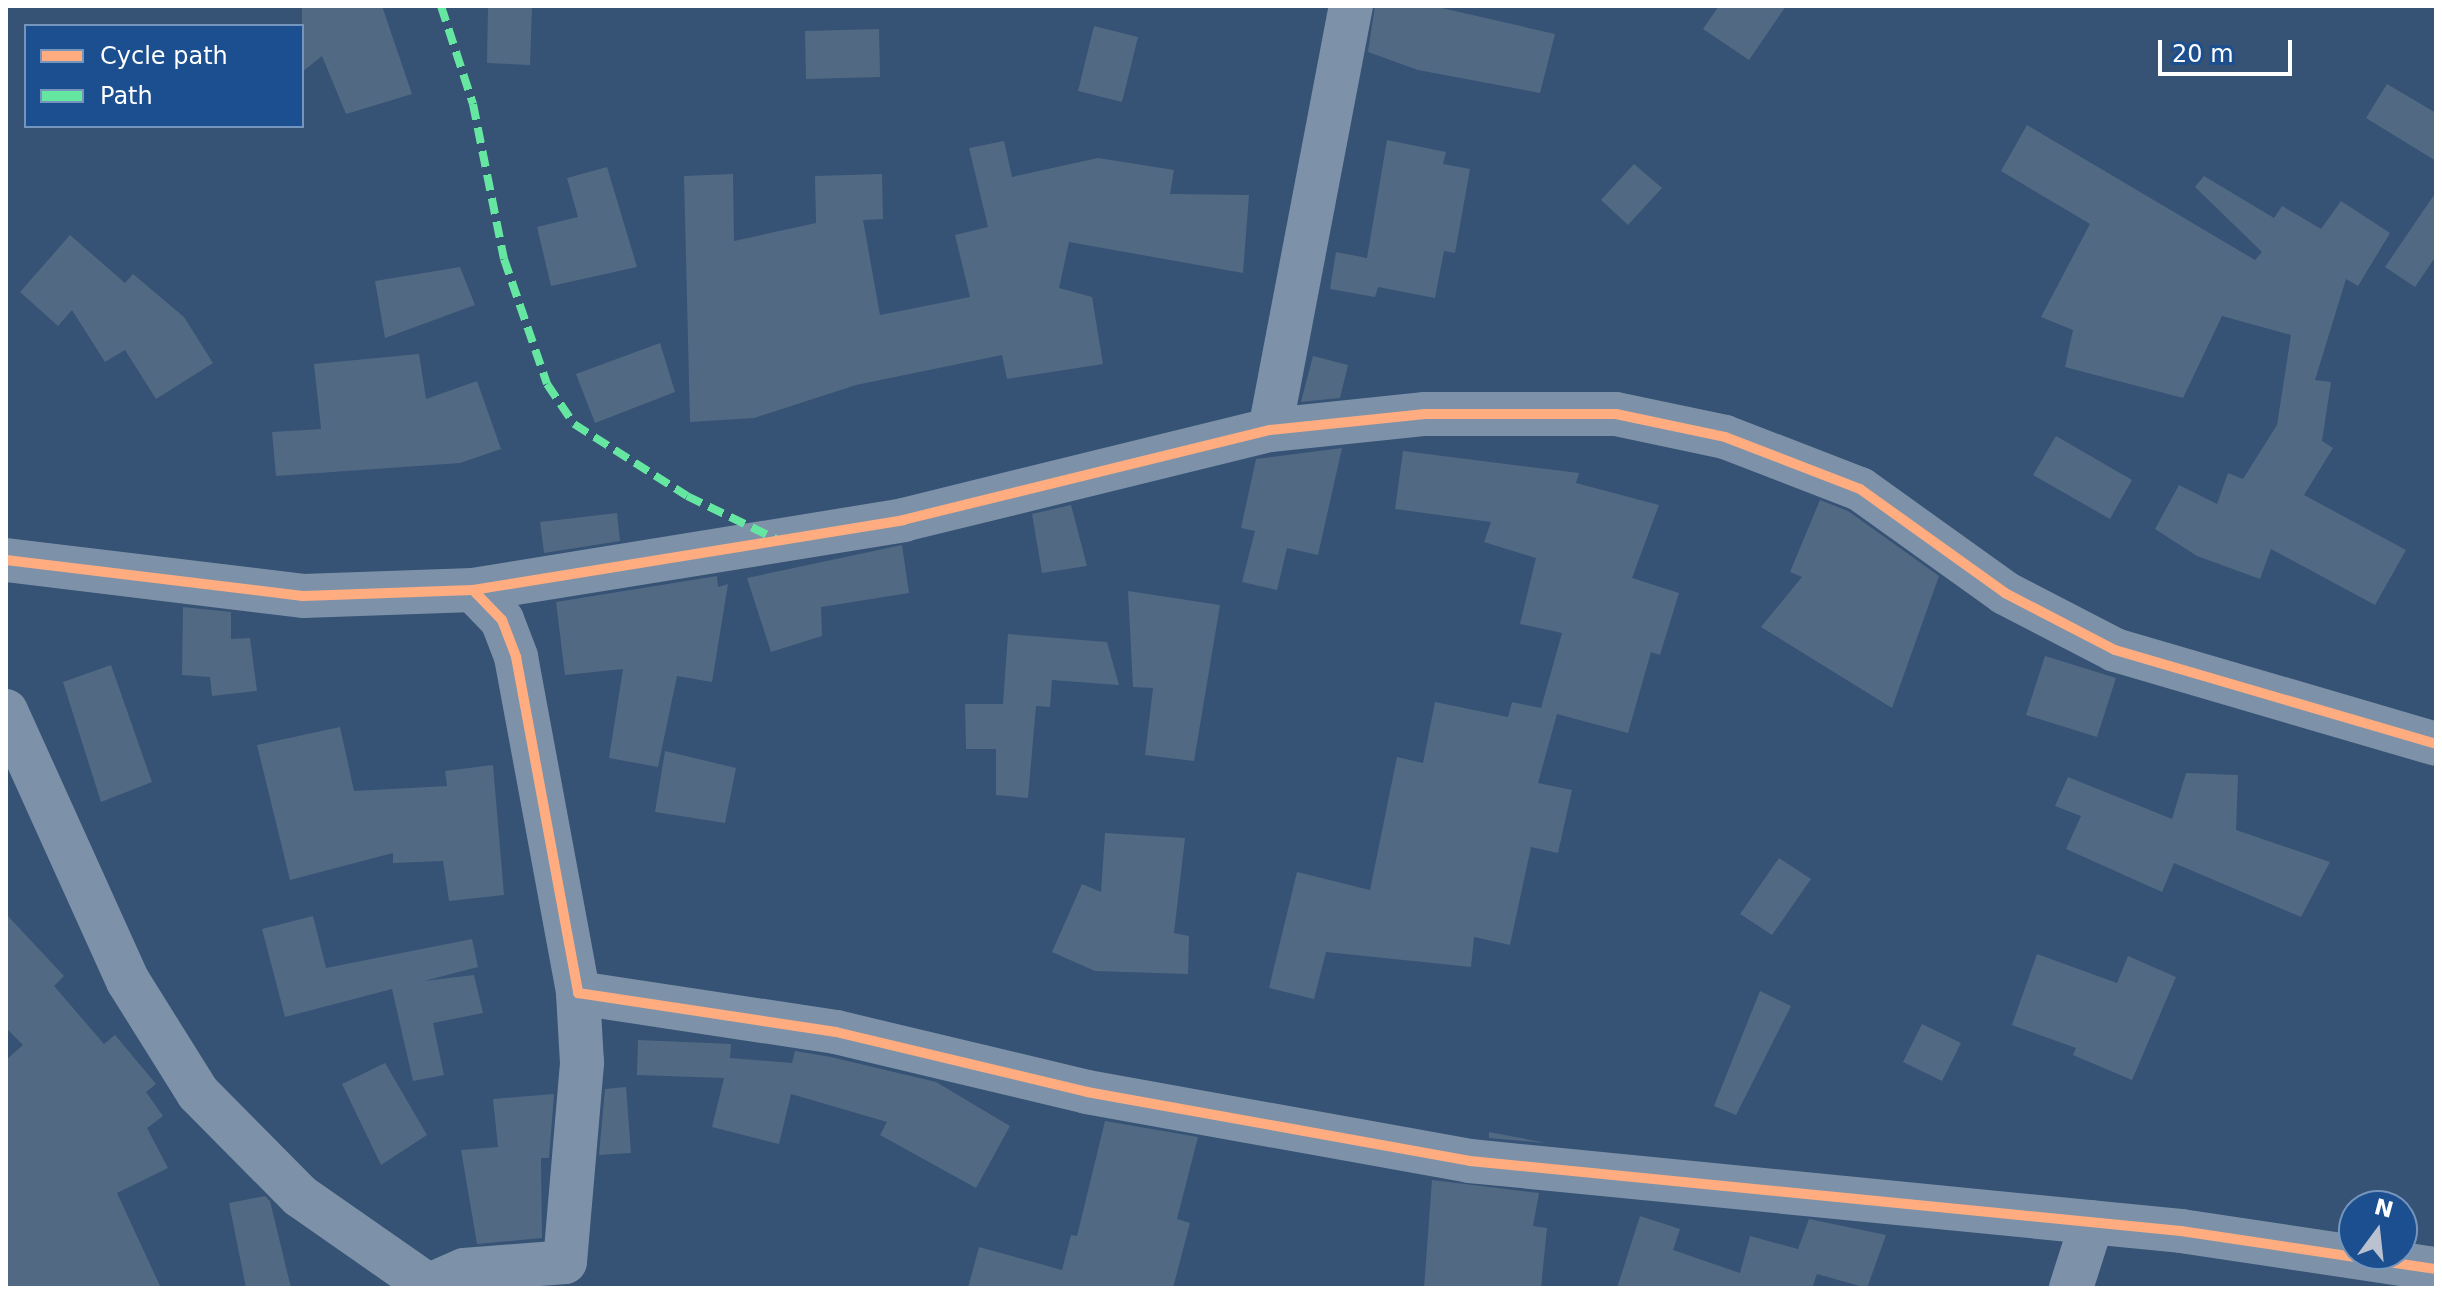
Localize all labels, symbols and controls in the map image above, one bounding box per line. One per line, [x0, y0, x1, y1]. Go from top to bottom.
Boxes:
legend [24, 24, 304, 128]
scale bar [2162, 24, 2296, 74]
text: 20 m [2172, 40, 2234, 68]
text: Cycle path [100, 42, 228, 70]
text: Path [100, 82, 153, 110]
north arrow [2338, 1190, 2418, 1270]
text: N [2372, 1194, 2396, 1223]

